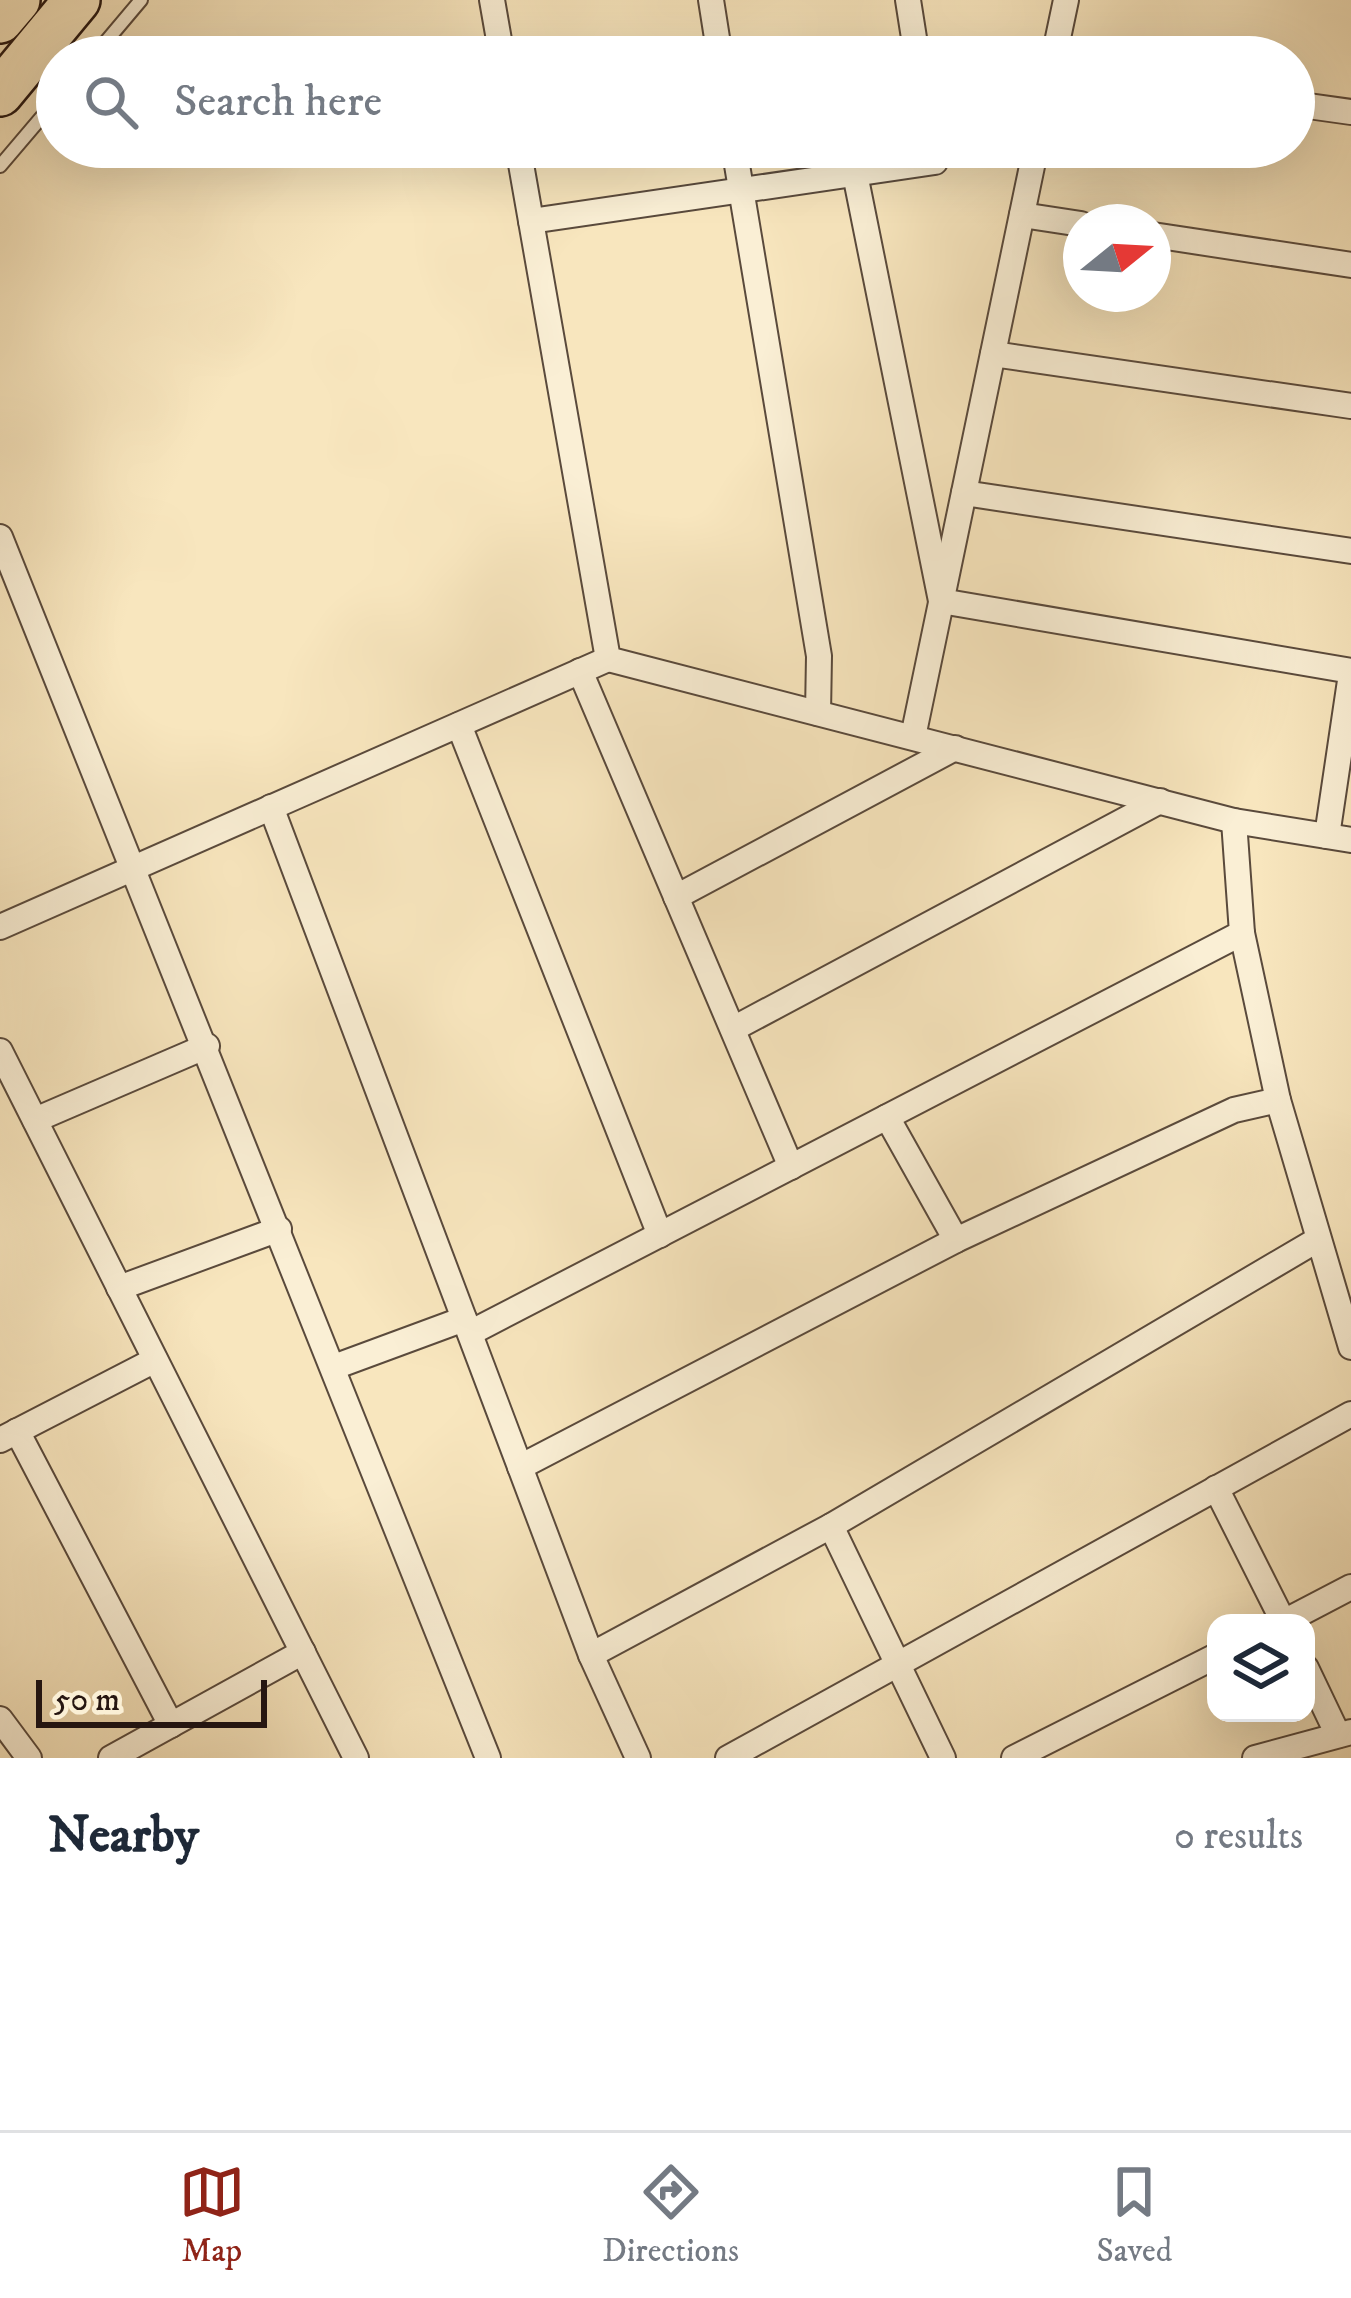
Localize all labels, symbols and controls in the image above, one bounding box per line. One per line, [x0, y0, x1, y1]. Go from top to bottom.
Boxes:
search box [36, 36, 1315, 168]
icon: search [78, 69, 144, 135]
text: Search here [174, 74, 382, 130]
north arrow [1063, 204, 1171, 312]
map controls [1207, 1614, 1315, 1722]
button: layers [1207, 1614, 1315, 1722]
scale bar [36, 1674, 267, 1727]
text: 50 m [54, 1680, 120, 1721]
text: Nearby [48, 1804, 199, 1868]
text: 0 results [1174, 1812, 1303, 1861]
tab: Map [179, 2159, 245, 2272]
tab: Directions [602, 2159, 739, 2272]
tab: Saved [1096, 2159, 1172, 2272]

